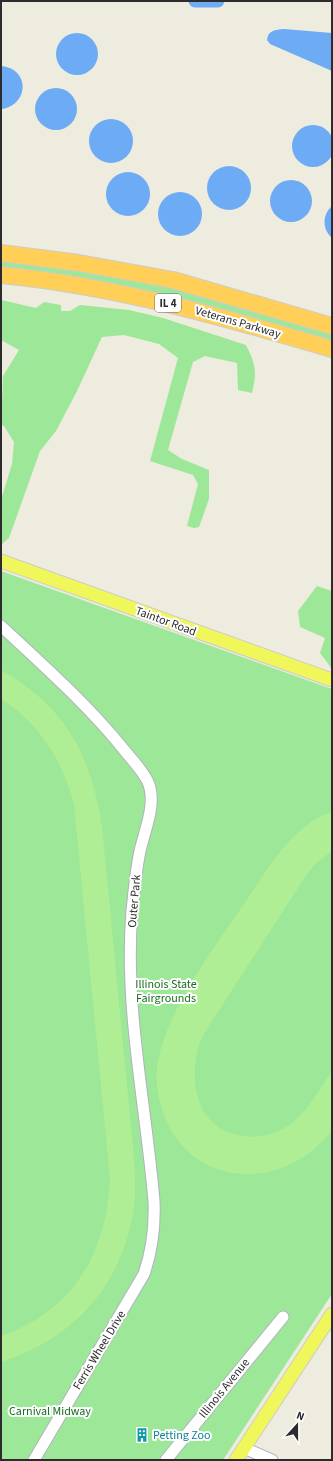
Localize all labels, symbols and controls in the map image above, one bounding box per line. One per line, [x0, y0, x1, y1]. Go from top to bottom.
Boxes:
road number: IL 4 [155, 294, 181, 312]
street label: Veterans Parkway [193, 302, 283, 343]
street label: Taintor Road [133, 603, 199, 640]
street label: Outer Park [124, 874, 145, 928]
park label: Illinois State Fairgrounds [135, 976, 197, 1007]
street label: Ferris Wheel Drive [69, 1307, 130, 1393]
street label: Illinois Avenue [195, 1355, 254, 1422]
park label: Carnival Midway [9, 1403, 91, 1420]
north arrow [277, 1405, 317, 1445]
text: N [294, 1408, 307, 1424]
building icon: Petting Zoo [134, 1427, 150, 1443]
place label: Petting Zoo [153, 1427, 210, 1444]

